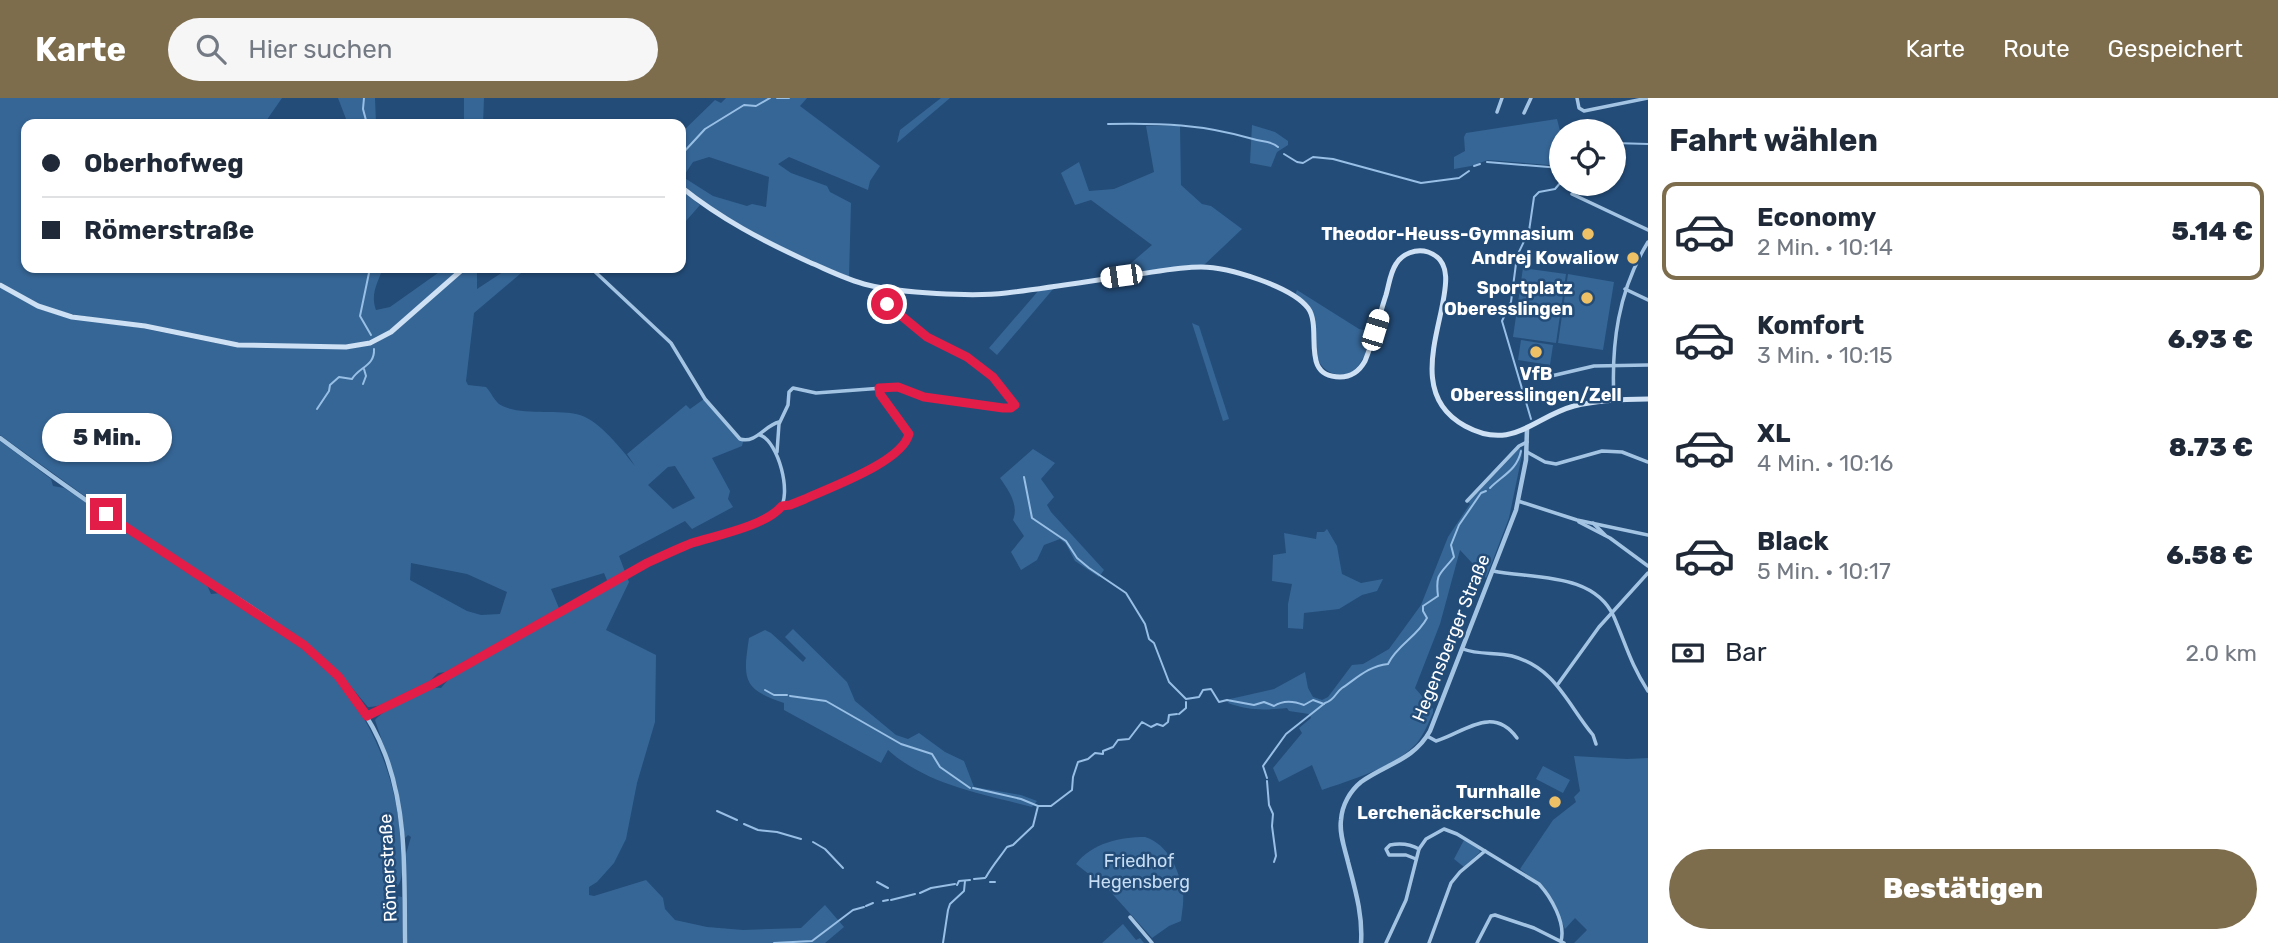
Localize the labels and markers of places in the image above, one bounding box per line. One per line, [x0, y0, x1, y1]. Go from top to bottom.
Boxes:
place label: Theodor-Heuss-Gymnasium [1321, 223, 1574, 245]
marker: Theodor-Heuss-Gymnasium [1580, 226, 1596, 242]
place label: Andrej Kowaliow [1471, 247, 1619, 269]
marker: Andrej Kowaliow [1625, 250, 1641, 266]
place label: Sportplatz Oberesslingen [1444, 277, 1573, 320]
marker: Sportplatz Oberesslingen [1579, 290, 1595, 306]
marker: VfB Oberesslingen/Zell [1528, 344, 1544, 360]
place label: VfB Oberesslingen/Zell [1450, 363, 1622, 406]
place label: Turnhalle Lerchenäckerschule [1357, 781, 1541, 824]
marker: Turnhalle Lerchenäckerschule [1547, 794, 1563, 810]

